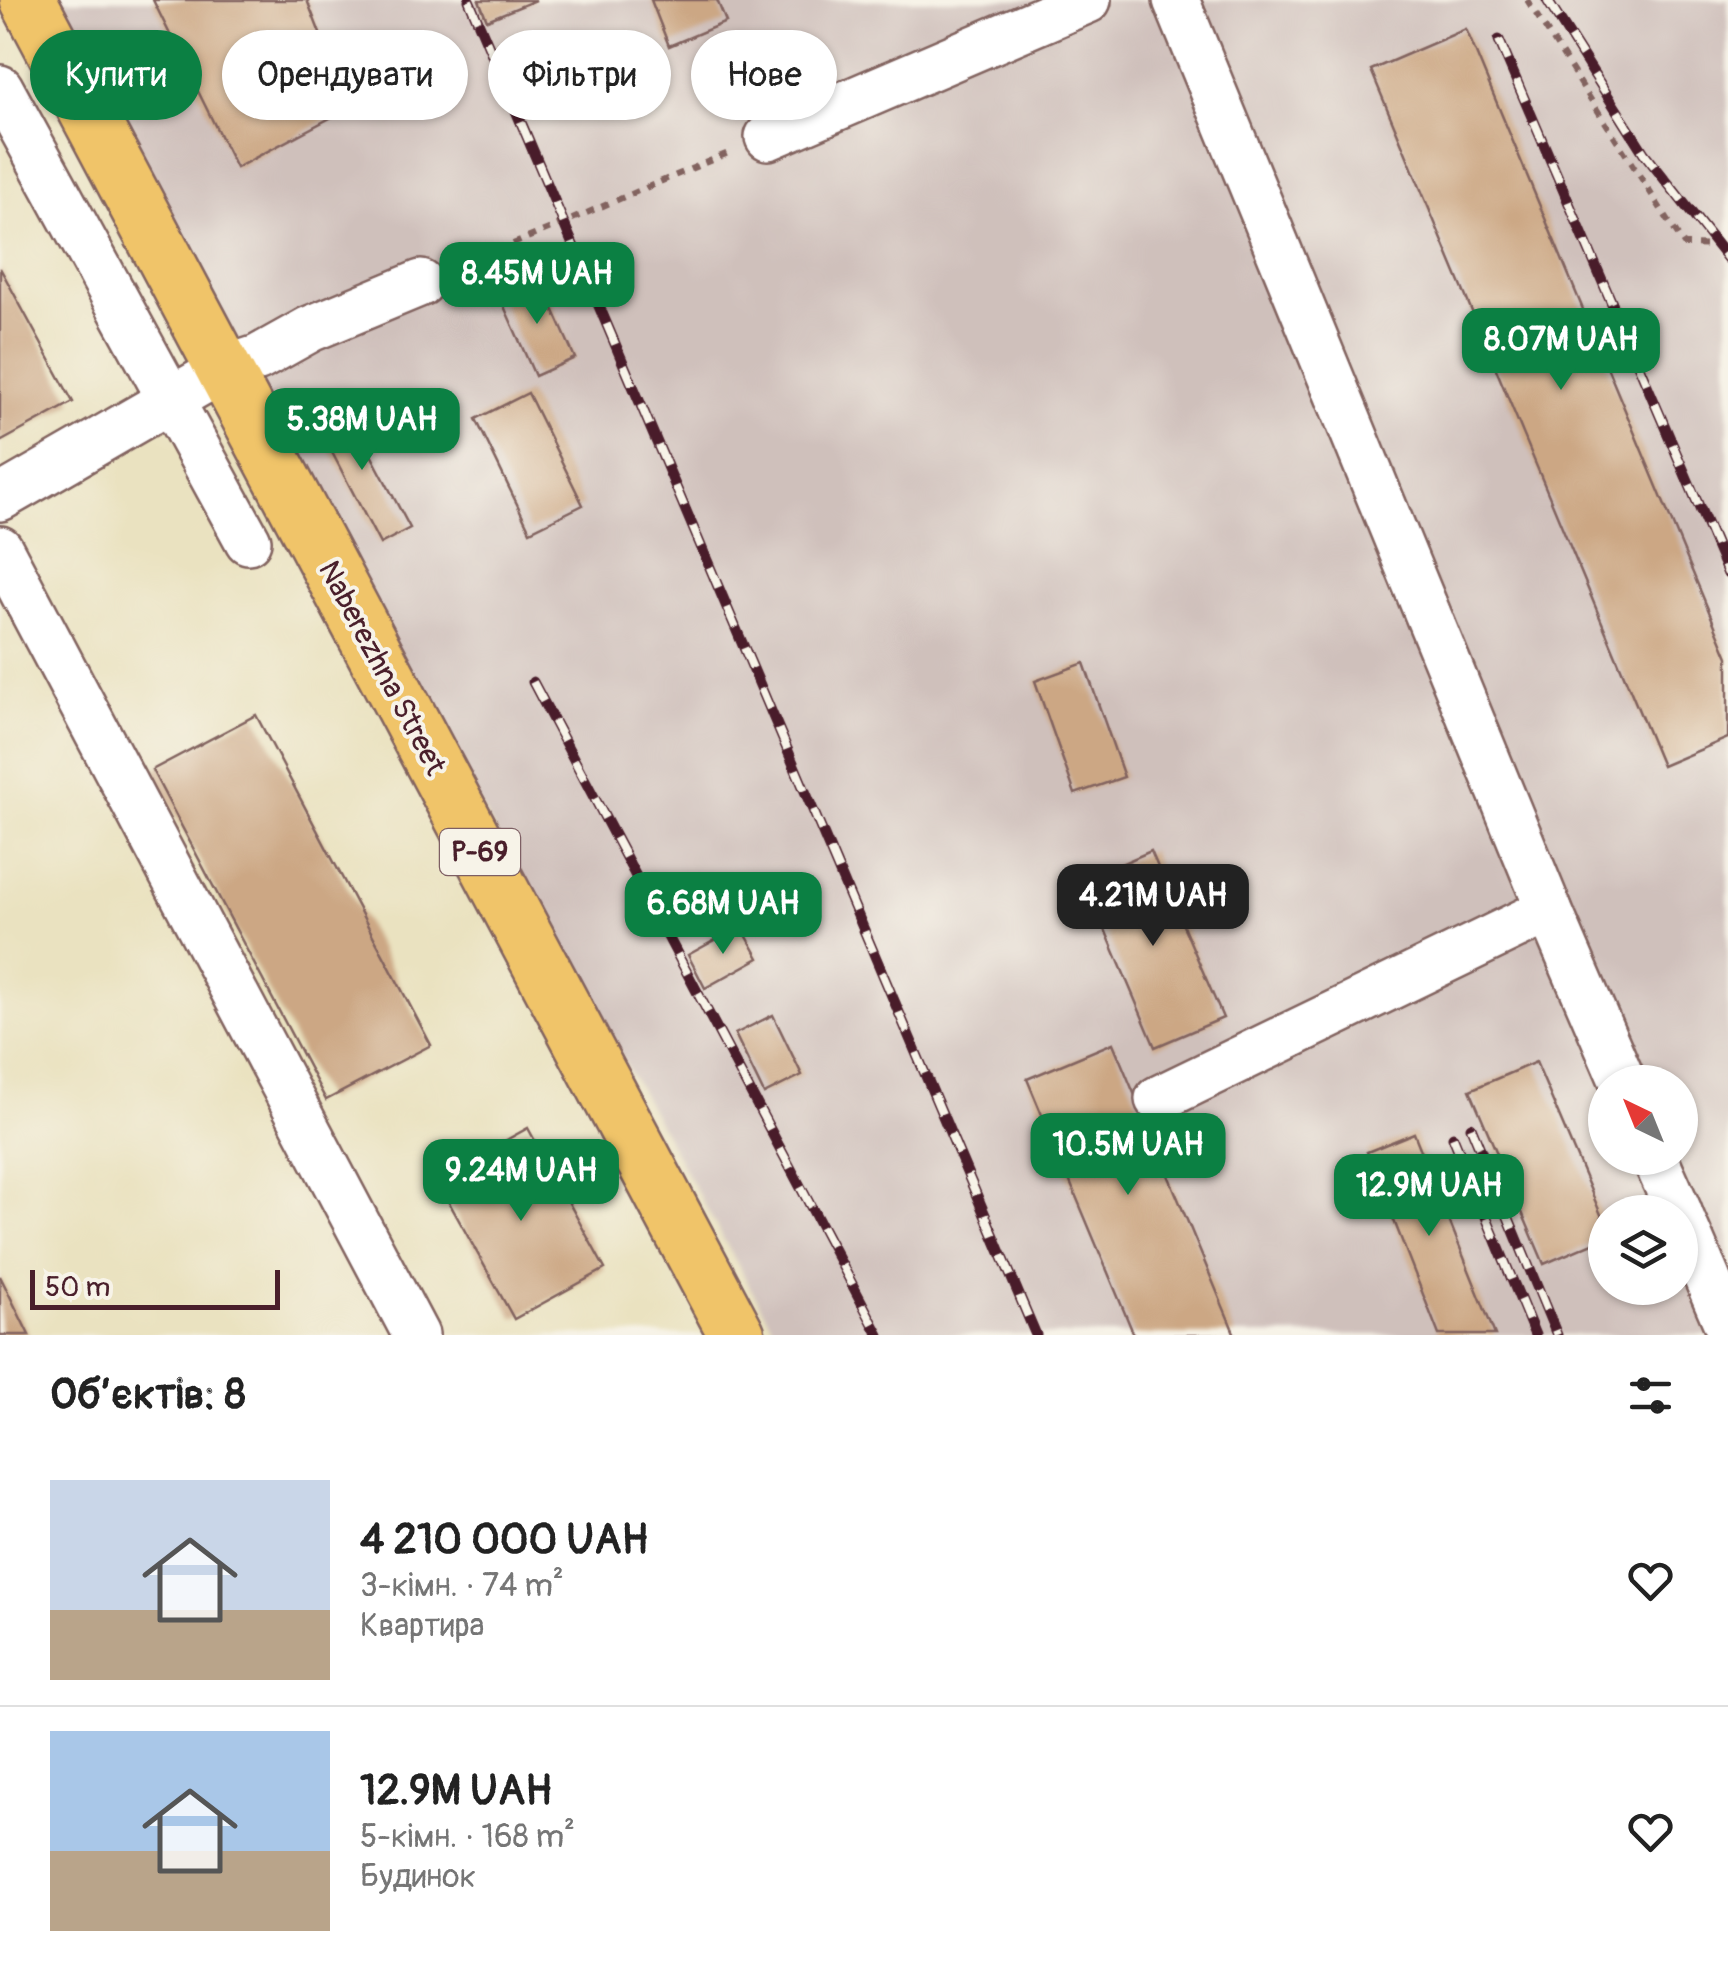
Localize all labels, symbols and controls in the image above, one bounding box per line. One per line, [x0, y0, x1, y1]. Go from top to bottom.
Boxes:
chip: Купити [30, 30, 202, 120]
chip: Орендувати [222, 30, 468, 120]
chip: Фільтри [488, 30, 671, 120]
chip: Нове [691, 30, 837, 120]
pin: 8.45M UAH [423, 242, 651, 327]
text: 8.45M UAH [461, 254, 613, 294]
pin: 8.07M UAH [1447, 308, 1675, 393]
text: 8.07M UAH [1484, 320, 1638, 360]
pin: 5.38M UAH [248, 388, 476, 473]
text: 5.38M UAH [287, 400, 437, 440]
street label: Naberezhna Street [310, 555, 454, 782]
road number: Р-69 [440, 829, 520, 875]
pin: 4.21M UAH [1039, 864, 1267, 949]
pin: 6.68M UAH [609, 872, 837, 957]
text: 4.21M UAH [1079, 876, 1227, 916]
text: 6.68M UAH [647, 884, 799, 924]
north arrow [1588, 1065, 1698, 1175]
map controls [1588, 1065, 1698, 1305]
pin: 10.5M UAH [1014, 1113, 1242, 1198]
text: 10.5M UAH [1053, 1125, 1203, 1165]
pin: 9.24M UAH [407, 1139, 635, 1224]
text: 9.24M UAH [445, 1151, 597, 1191]
pin: 12.9M UAH [1315, 1154, 1543, 1239]
text: 12.9M UAH [1356, 1166, 1502, 1206]
button: layers [1588, 1195, 1698, 1305]
scale bar [30, 1265, 280, 1310]
text: 50 m [45, 1270, 110, 1305]
icon: filters [1623, 1368, 1678, 1423]
text: Об’єктів: 8 [50, 1369, 246, 1421]
text: 4 210 000 UAH [360, 1514, 648, 1566]
icon: home [130, 1520, 250, 1640]
icon: heart [1623, 1553, 1678, 1608]
text: 3-кімн. · 74 m² [360, 1566, 564, 1606]
text: Квартира [360, 1606, 484, 1646]
text: 12.9M UAH [360, 1765, 552, 1817]
icon: home [130, 1771, 250, 1891]
icon: heart [1623, 1804, 1678, 1859]
text: 5-кімн. · 168 m² [360, 1817, 575, 1857]
text: Будинок [360, 1857, 476, 1897]

